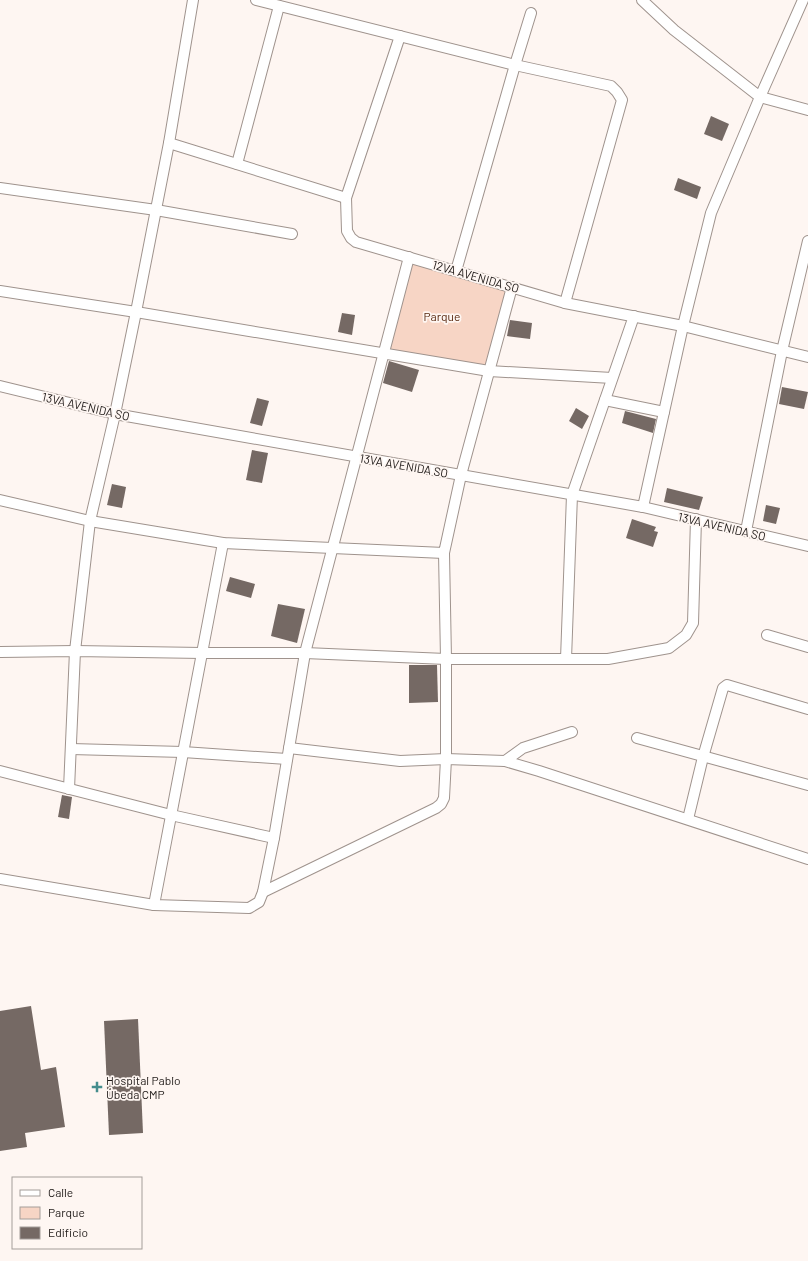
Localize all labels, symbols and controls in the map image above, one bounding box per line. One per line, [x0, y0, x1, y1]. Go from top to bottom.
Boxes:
street label: 12VA AVENIDA SO [431, 257, 521, 295]
park label: Parque [424, 309, 460, 323]
street label: 13VA AVENIDA SO [41, 389, 131, 423]
street label: 13VA AVENIDA SO [359, 450, 449, 480]
street label: 13VA AVENIDA SO [677, 509, 767, 543]
place label: Hospital Pablo Úbeda CMP [106, 1073, 181, 1101]
marker: Hospital Pablo Úbeda CMP [91, 1081, 103, 1093]
legend [12, 1177, 142, 1249]
text: Calle [48, 1185, 73, 1199]
text: Parque [48, 1205, 85, 1219]
text: Edificio [48, 1225, 88, 1239]

